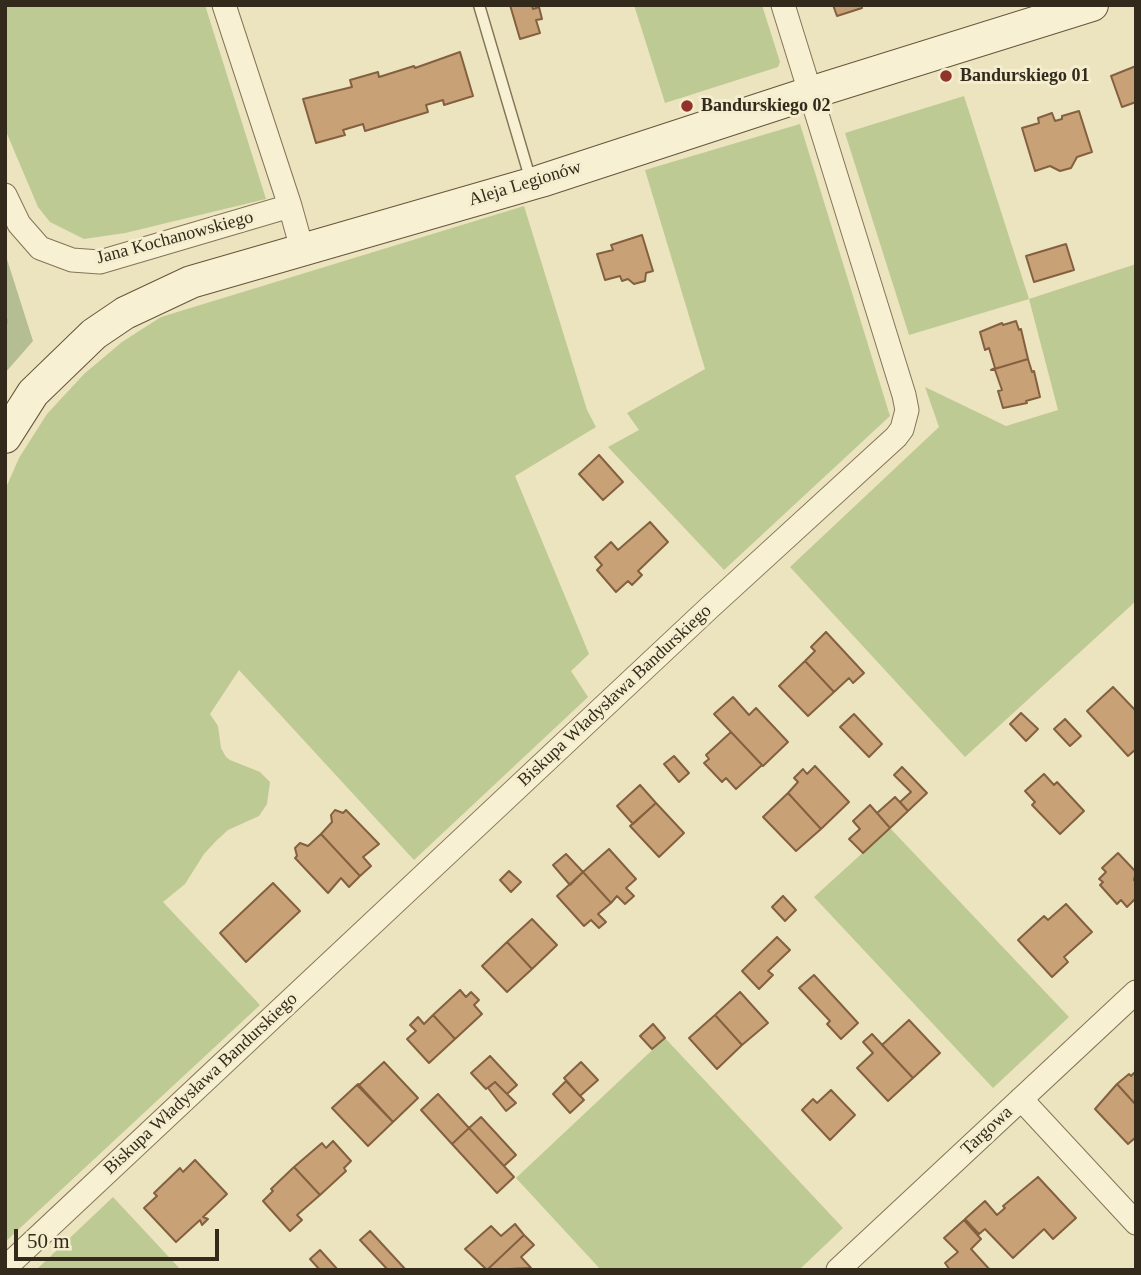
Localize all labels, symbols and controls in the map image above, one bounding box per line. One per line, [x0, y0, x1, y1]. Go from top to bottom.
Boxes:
place label: Bandurskiego 01 [960, 65, 1090, 87]
marker: Bandurskiego 01 [938, 68, 954, 84]
place label: Bandurskiego 02 [701, 95, 831, 117]
marker: Bandurskiego 02 [679, 98, 695, 114]
street label: Aleja Legionów [466, 157, 584, 211]
street label: Jana Kochanowskiego [94, 207, 256, 269]
street label: Biskupa Władysława Bandurskiego [514, 600, 716, 792]
street label: Biskupa Władysława Bandurskiego [100, 988, 302, 1180]
street label: Targowa [957, 1102, 1017, 1160]
scale bar [18, 1216, 222, 1260]
text: 50 m [27, 1229, 70, 1253]

